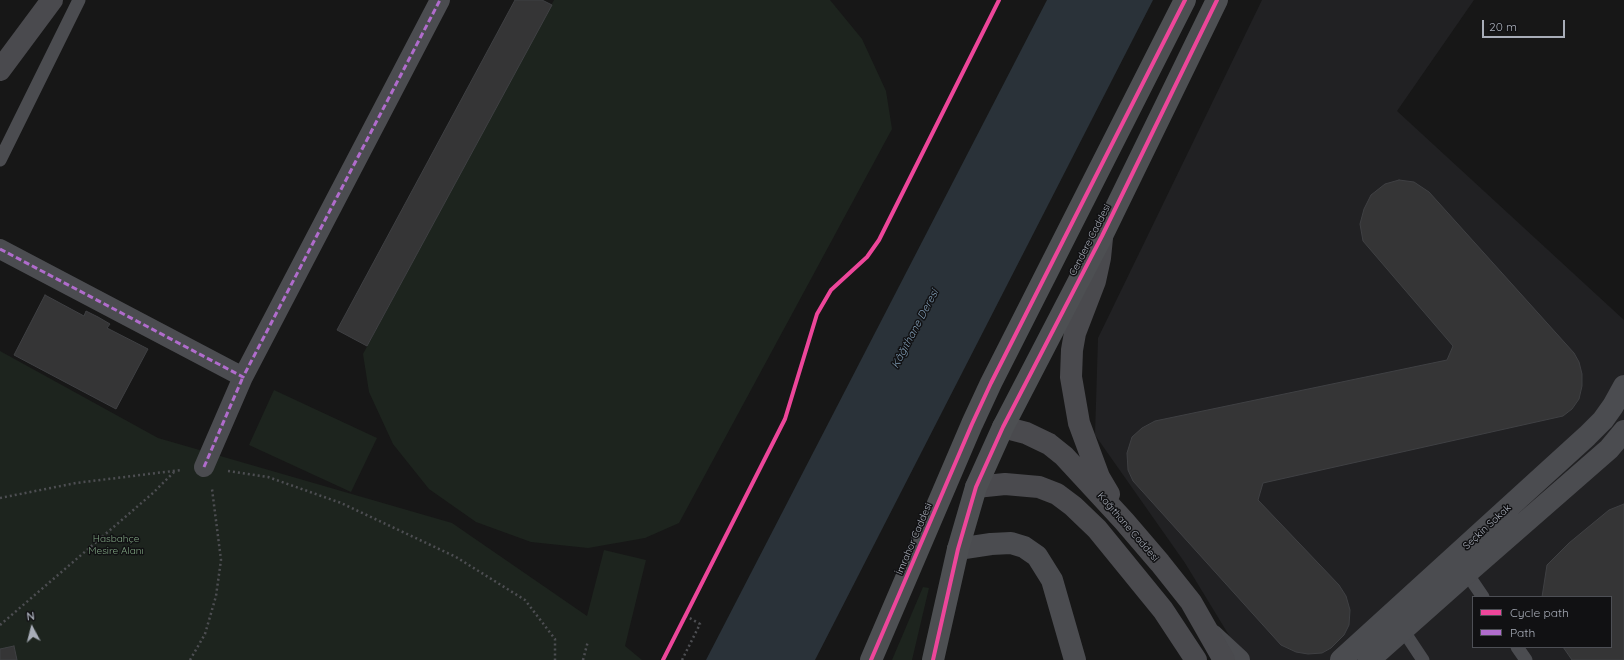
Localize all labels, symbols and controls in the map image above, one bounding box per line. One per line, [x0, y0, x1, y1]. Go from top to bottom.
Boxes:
scale bar [1484, 12, 1567, 38]
text: 20 m [1489, 19, 1517, 34]
street label: Cendere Caddesi [1067, 202, 1113, 278]
water label: Kâğıthane Deresi [889, 287, 941, 371]
street label: Kağıthane Caddesi [1095, 490, 1161, 564]
street label: İmrahor Caddesi [893, 501, 935, 577]
street label: Seçkin Sokak [1461, 502, 1513, 552]
park label: Hasbahçe Mesire Alanı [88, 533, 144, 556]
legend [1472, 596, 1612, 648]
text: Cycle path [1510, 605, 1569, 620]
north arrow [12, 608, 52, 648]
text: N [26, 609, 35, 624]
text: Path [1510, 625, 1535, 640]

